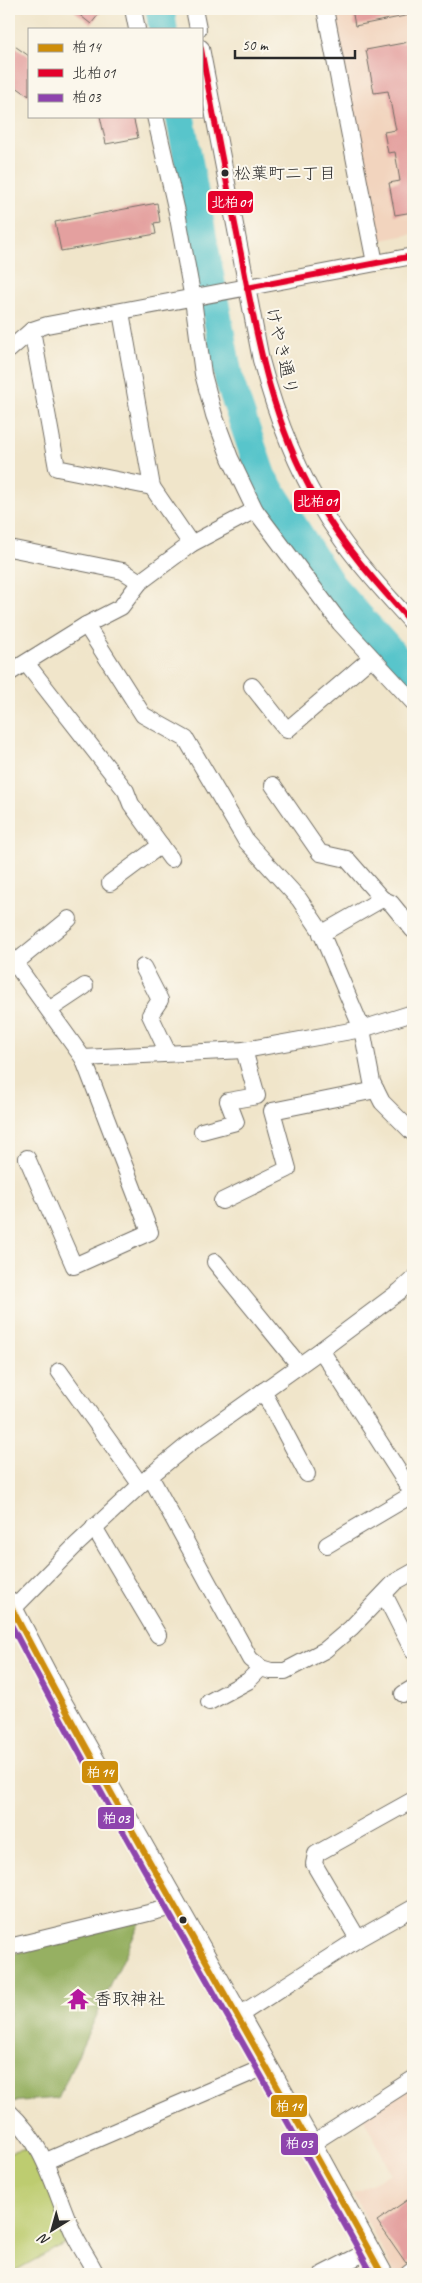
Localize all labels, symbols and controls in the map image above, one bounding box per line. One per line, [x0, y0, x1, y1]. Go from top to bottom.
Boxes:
legend [28, 28, 202, 118]
scale bar [235, 28, 354, 60]
text: 50 m [242, 36, 269, 55]
text: 柏14 [72, 38, 102, 57]
text: 北柏01 [72, 64, 117, 83]
text: 柏03 [72, 88, 102, 107]
place label: 松葉町二丁目 [234, 163, 336, 184]
marker: 松葉町二丁目 [220, 168, 230, 178]
line badge: 北柏01 [207, 190, 254, 214]
text: 北柏01 [211, 194, 253, 211]
street label: けやき通り [261, 305, 303, 397]
line badge: 北柏01 [293, 489, 341, 513]
text: 北柏01 [297, 493, 339, 510]
line badge: 柏14 [81, 1760, 119, 1784]
text: 柏14 [87, 1764, 115, 1781]
line badge: 柏03 [97, 1806, 135, 1830]
text: 柏03 [103, 1810, 131, 1827]
unlabelled marker [178, 1915, 188, 1925]
temple icon: 香取神社 [65, 1986, 91, 2012]
place label: 香取神社 [94, 1988, 166, 2010]
line badge: 柏14 [270, 2094, 308, 2118]
text: 柏14 [276, 2098, 304, 2115]
line badge: 柏03 [280, 2132, 319, 2156]
text: 柏03 [286, 2135, 314, 2152]
north arrow [28, 2206, 78, 2256]
text: N [34, 2229, 53, 2249]

